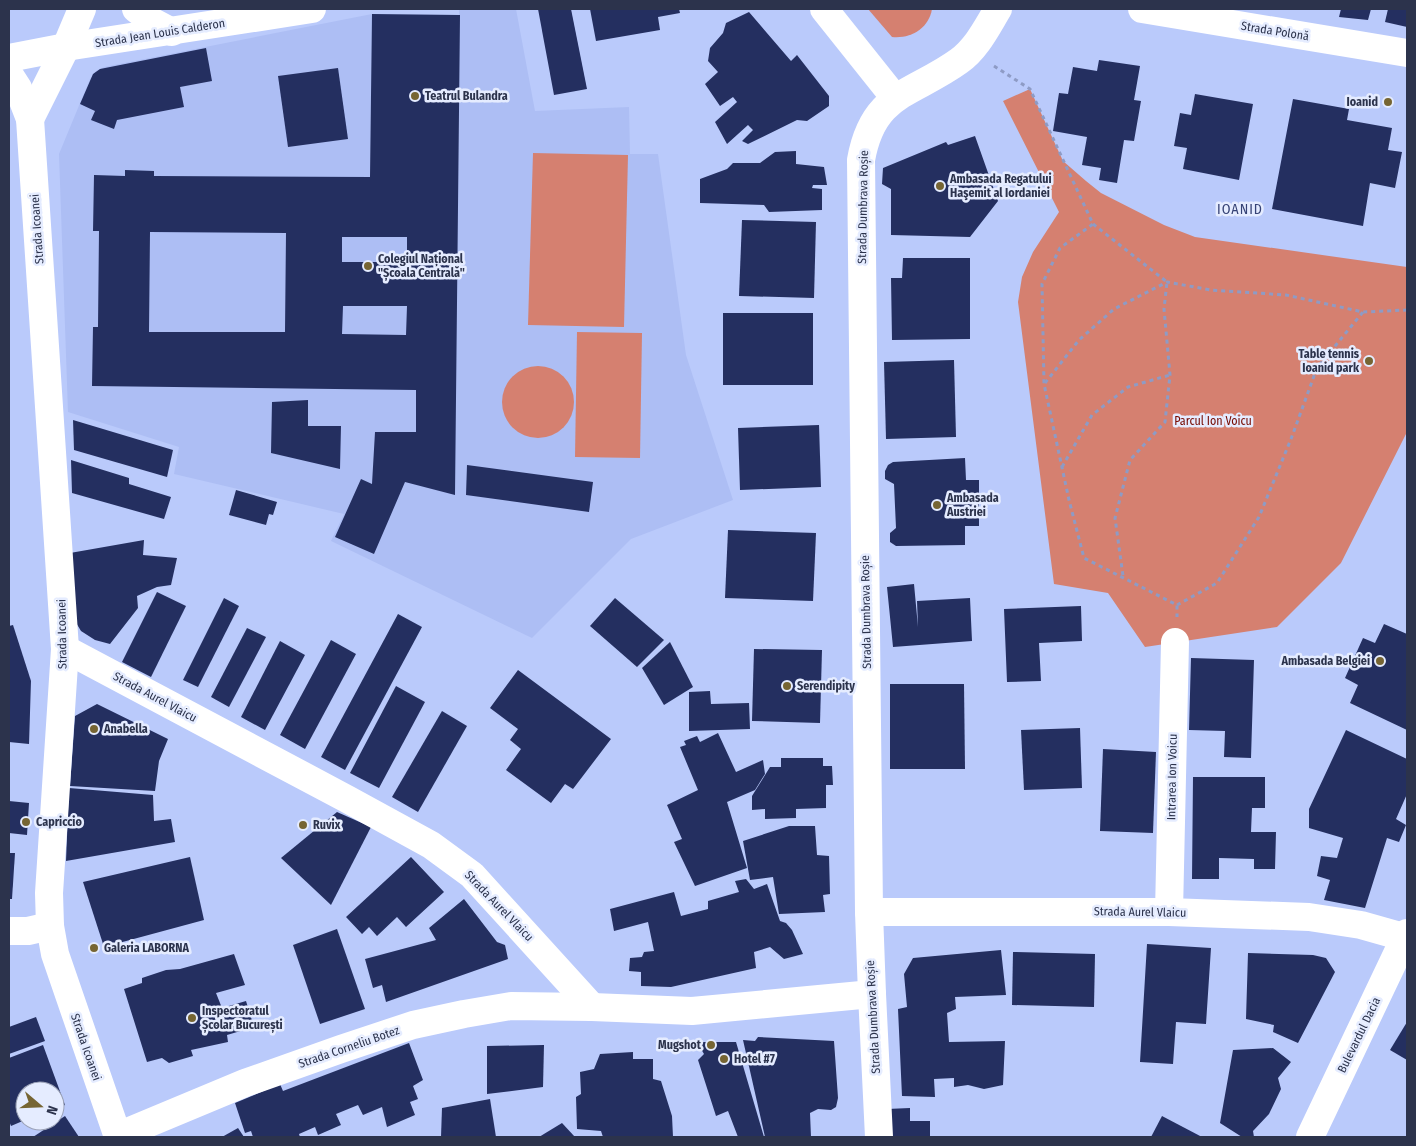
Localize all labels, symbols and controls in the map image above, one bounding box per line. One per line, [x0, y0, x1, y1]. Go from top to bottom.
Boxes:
street label: Strada Jean Louis Calderon [94, 16, 226, 50]
street label: Strada Polonă [1240, 19, 1310, 43]
place label: Teatrul Bulandra [425, 89, 508, 103]
marker: Teatrul Bulandra [409, 90, 421, 102]
place label: Ioanid [1347, 95, 1378, 109]
marker: Ioanid [1382, 96, 1394, 108]
street label: Strada Dumbrava Roșie [855, 150, 872, 264]
place label: Ambasada Regatului Haşemit al Iordaniei [949, 172, 1052, 201]
marker: Ambasada Regatului Haşemit al Iordaniei [934, 180, 946, 192]
street label: Strada Icoanei [28, 194, 46, 264]
district label: IOANID [1217, 201, 1263, 218]
place label: Colegiul Național "Școala Centrală" [378, 252, 465, 281]
marker: Colegiul Național "Școala Centrală" [362, 260, 374, 272]
place label: Table tennis Ioanid park [1298, 347, 1360, 375]
marker: Table tennis Ioanid park [1363, 355, 1375, 367]
park label: Parcul Ion Voicu [1174, 414, 1252, 428]
place label: Ambasada Austriei [946, 491, 999, 519]
marker: Ambasada Austriei [931, 499, 943, 511]
street label: Strada Dumbrava Roșie [858, 555, 875, 669]
street label: Strada Icoanei [54, 599, 70, 669]
place label: Ambasada Belgiei [1281, 654, 1370, 668]
marker: Ambasada Belgiei [1374, 655, 1386, 667]
street label: Strada Aurel Vlaicu [111, 669, 199, 725]
place label: Serendipity [797, 679, 855, 693]
marker: Serendipity [781, 680, 793, 692]
place label: Anabella [103, 722, 148, 736]
marker: Anabella [88, 723, 100, 735]
street label: Intrarea Ion Voicu [1164, 734, 1180, 820]
place label: Capriccio [36, 815, 82, 829]
marker: Capriccio [20, 816, 32, 828]
place label: Ruvix [313, 818, 341, 832]
marker: Ruvix [297, 819, 309, 831]
street label: Strada Aurel Vlaicu [462, 868, 536, 944]
street label: Strada Aurel Vlaicu [1094, 904, 1186, 920]
place label: Galeria LABORNA [104, 941, 189, 955]
marker: Galeria LABORNA [88, 942, 100, 954]
street label: Strada Dumbrava Roșie [863, 960, 884, 1074]
street label: Bulevardul Dacia [1335, 995, 1383, 1075]
place label: Inspectoratul Școlar București [202, 1004, 283, 1033]
street label: Strada Icoanei [68, 1012, 104, 1082]
marker: Inspectoratul Școlar București [186, 1012, 198, 1024]
street label: Strada Corneliu Botez [297, 1023, 402, 1071]
place label: Mugshot [658, 1038, 702, 1052]
marker: Mugshot [705, 1039, 717, 1051]
place label: Hotel #7 [734, 1052, 775, 1066]
marker: Hotel #7 [718, 1053, 730, 1065]
north arrow [15, 1081, 65, 1131]
text: N [42, 1103, 61, 1117]

